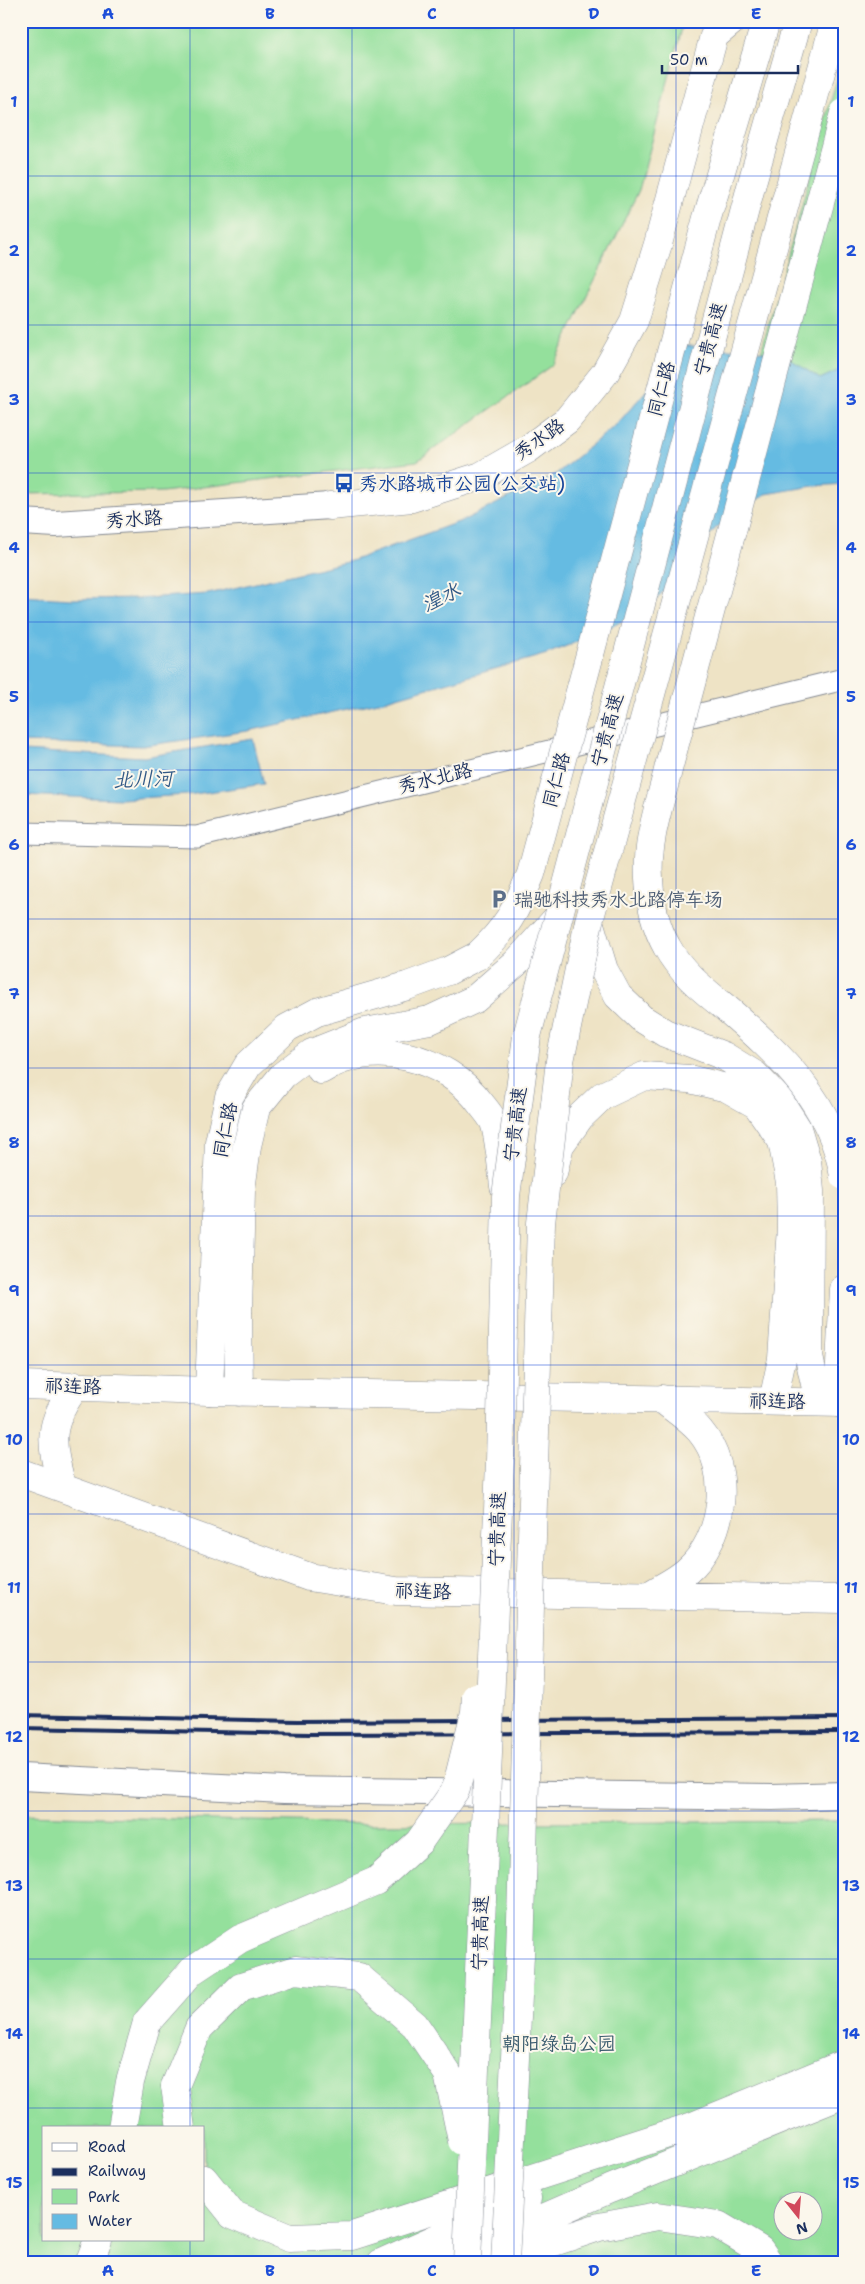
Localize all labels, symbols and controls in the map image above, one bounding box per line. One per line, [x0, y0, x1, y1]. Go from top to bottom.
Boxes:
text: A [102, 3, 114, 24]
text: B [265, 3, 275, 24]
text: C [427, 3, 437, 24]
text: D [588, 3, 600, 24]
text: E [751, 3, 761, 24]
scale bar [662, 42, 799, 74]
text: 50 m [670, 50, 708, 70]
text: 1 [10, 91, 18, 112]
text: 1 [847, 91, 855, 112]
text: 2 [8, 240, 20, 261]
text: 2 [845, 240, 857, 261]
street label: 宁贵高速 [688, 299, 732, 379]
street label: 同仁路 [642, 358, 680, 420]
text: 3 [8, 389, 20, 410]
text: 3 [845, 389, 857, 410]
street label: 秀水路 [508, 412, 570, 466]
place label: 秀水路城市公园(公交站) [359, 471, 565, 496]
bus stop icon: 秀水路城市公园(公交站) [333, 472, 355, 494]
street label: 秀水路 [105, 505, 163, 533]
text: 4 [8, 537, 20, 558]
text: 4 [845, 537, 857, 558]
water label: 湟水 [417, 576, 466, 617]
text: 5 [9, 686, 19, 707]
text: 5 [846, 686, 856, 707]
street label: 宁贵高速 [585, 690, 629, 770]
street label: 同仁路 [537, 749, 575, 811]
street label: 秀水北路 [395, 757, 475, 799]
water label: 北川河 [113, 765, 176, 793]
text: 6 [8, 834, 20, 855]
text: 6 [845, 834, 857, 855]
place label: 瑞驰科技秀水北路停车场 [514, 887, 723, 912]
parking icon: 瑞驰科技秀水北路停车场 [488, 888, 510, 910]
text: 7 [8, 983, 20, 1004]
text: 7 [845, 983, 857, 1004]
street label: 宁贵高速 [498, 1085, 532, 1163]
street label: 同仁路 [207, 1100, 243, 1160]
text: 8 [8, 1132, 20, 1153]
text: 8 [845, 1132, 857, 1153]
text: 9 [8, 1280, 20, 1301]
text: 9 [845, 1280, 857, 1301]
street label: 祁连路 [44, 1373, 102, 1399]
street label: 祁连路 [748, 1388, 806, 1414]
text: 10 [5, 1429, 23, 1450]
text: 10 [842, 1429, 860, 1450]
street label: 宁贵高速 [483, 1491, 511, 1567]
text: 11 [7, 1577, 21, 1598]
text: 11 [844, 1577, 858, 1598]
street label: 祁连路 [394, 1578, 452, 1604]
text: 12 [5, 1726, 23, 1747]
text: 12 [842, 1726, 860, 1747]
text: 13 [5, 1875, 23, 1896]
text: 13 [842, 1875, 860, 1896]
street label: 宁贵高速 [466, 1895, 494, 1971]
text: 14 [5, 2023, 23, 2044]
text: 14 [842, 2023, 860, 2044]
park label: 朝阳绿岛公园 [502, 2031, 616, 2056]
legend [42, 2126, 205, 2242]
text: Road [88, 2137, 126, 2157]
text: Railway [88, 2161, 146, 2181]
text: 15 [5, 2172, 23, 2193]
text: 15 [842, 2172, 860, 2193]
text: Park [88, 2187, 120, 2207]
north arrow [772, 2192, 822, 2242]
text: Water [88, 2211, 132, 2231]
text: N [794, 2218, 810, 2239]
text: A [102, 2260, 114, 2281]
text: B [265, 2260, 275, 2281]
text: C [427, 2260, 437, 2281]
text: D [588, 2260, 600, 2281]
text: E [751, 2260, 761, 2281]

